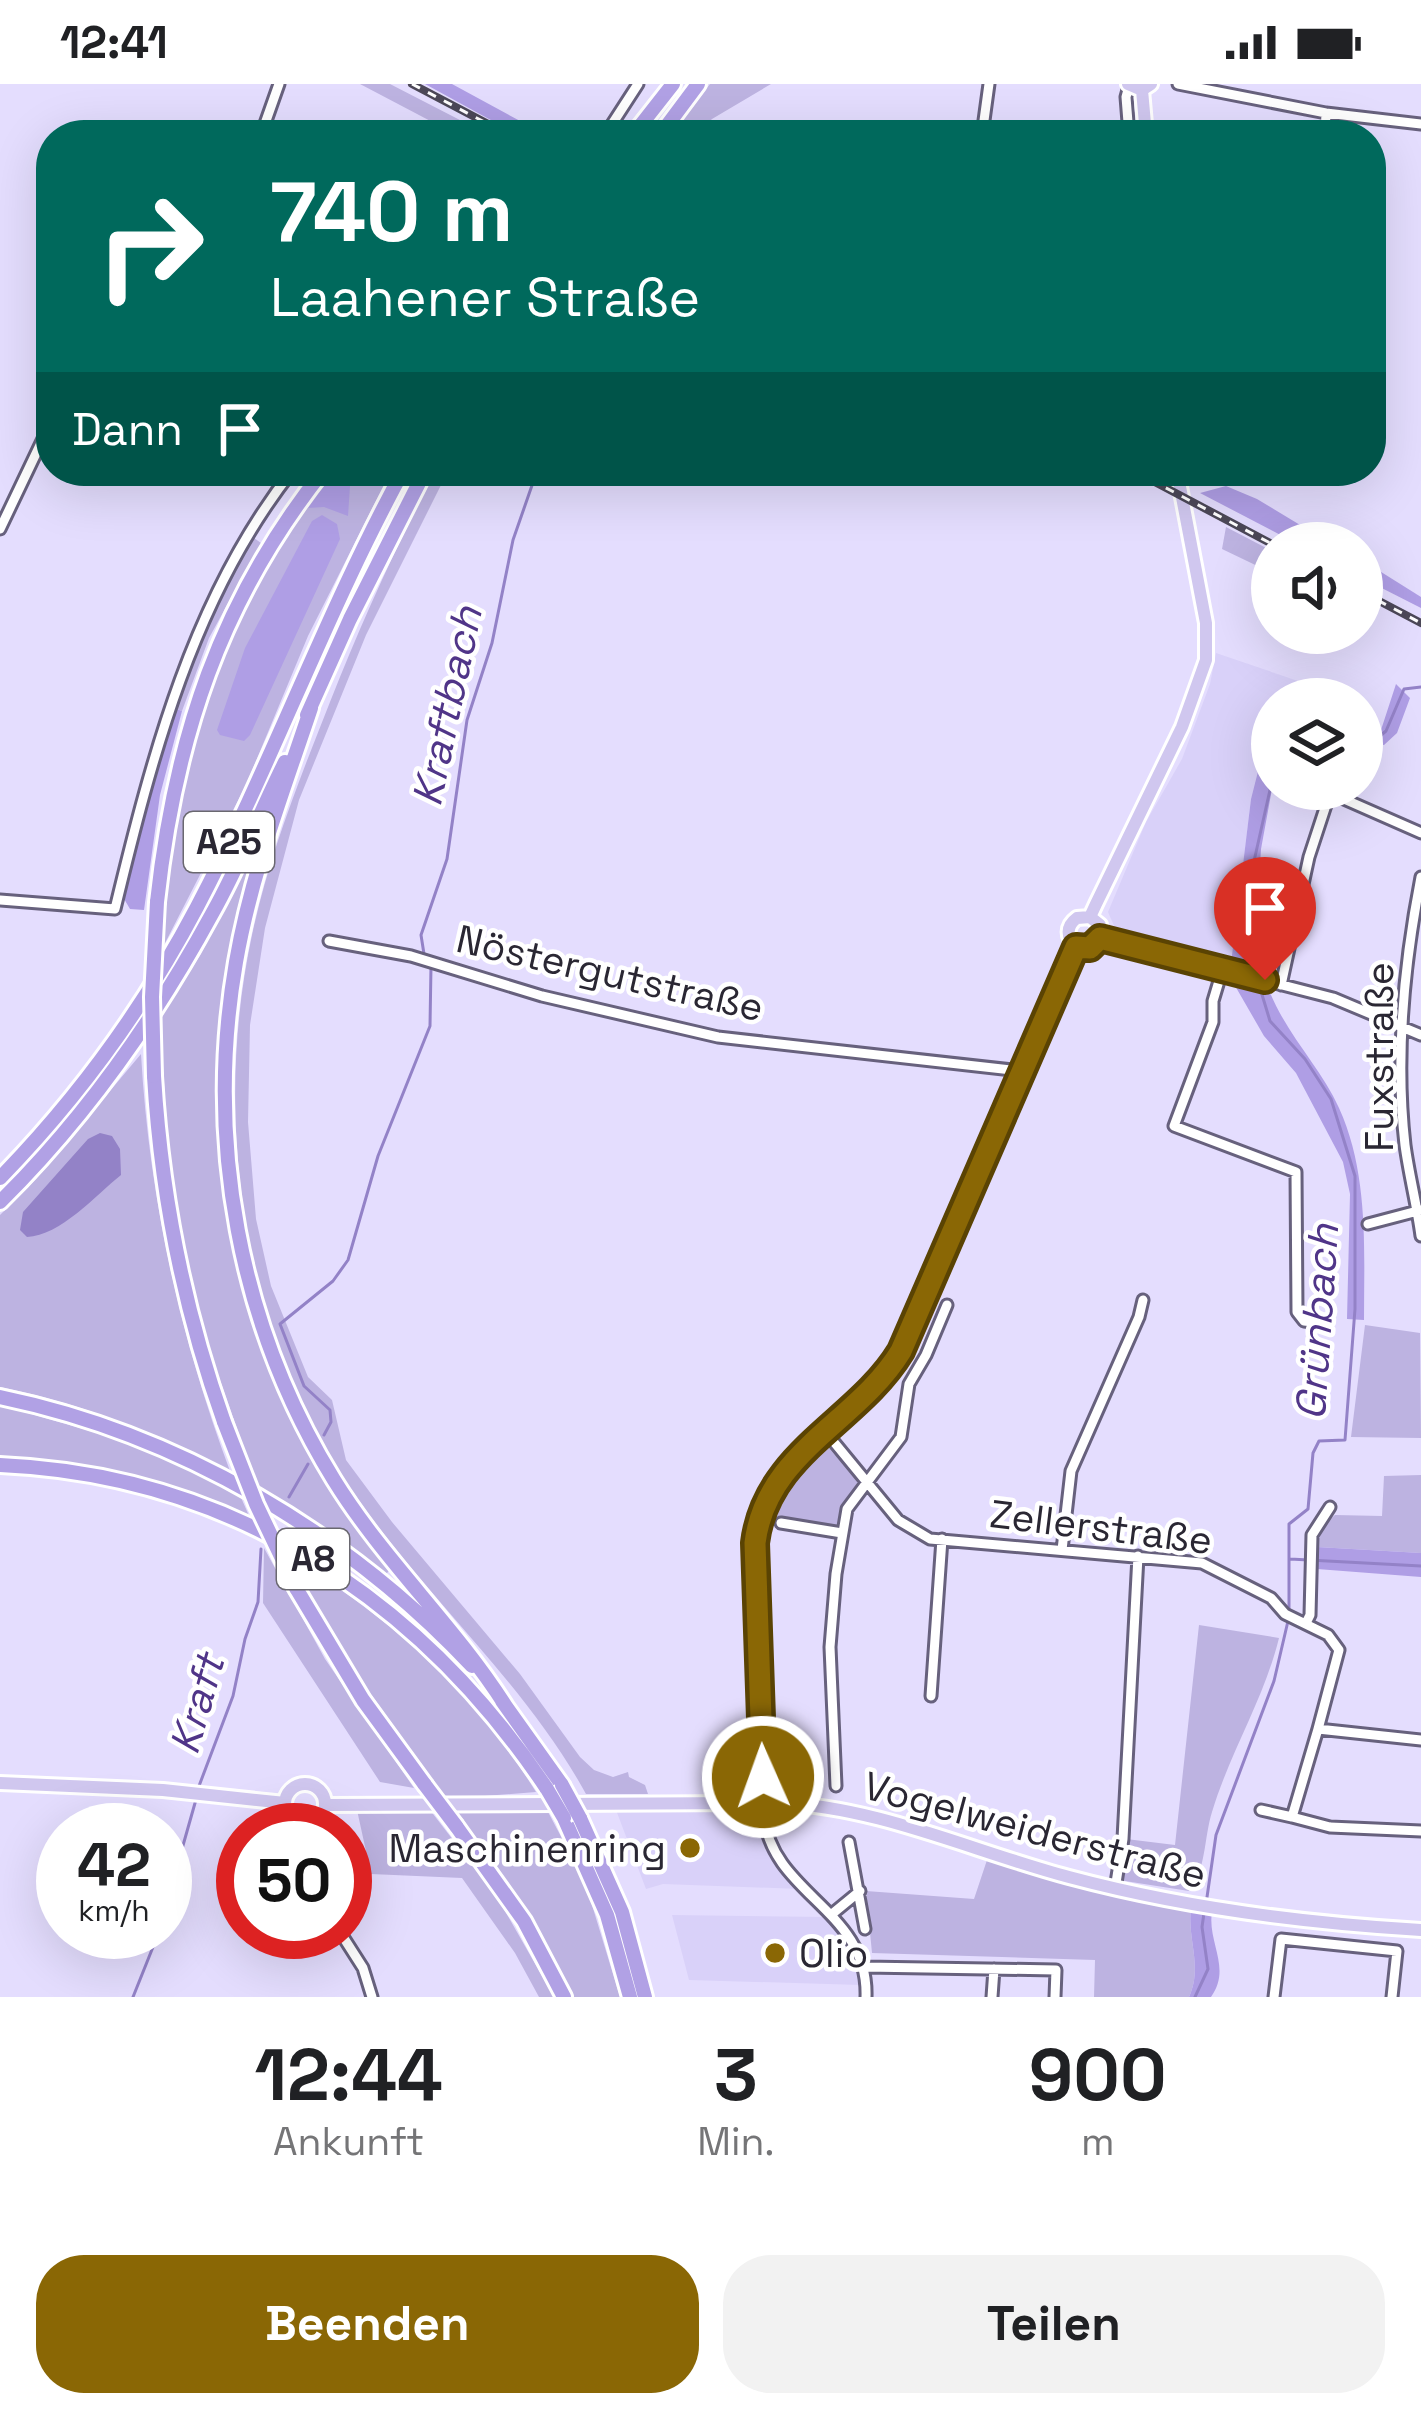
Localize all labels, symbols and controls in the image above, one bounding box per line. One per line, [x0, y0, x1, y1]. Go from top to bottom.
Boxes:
text: 12:41 [60, 14, 168, 71]
text: 740 m [270, 158, 514, 266]
icon: right [72, 168, 228, 324]
text: Laahener Straße [270, 263, 700, 332]
icon: arrive [207, 396, 273, 462]
text: Dann [72, 401, 183, 458]
map controls [1251, 522, 1383, 810]
button: sound [1251, 522, 1383, 654]
water label: Kraftbach [400, 600, 494, 810]
button: layers [1251, 678, 1383, 810]
road number: A25 [184, 812, 274, 872]
pin [1214, 857, 1316, 980]
icon: arrive [1232, 875, 1298, 941]
street label: Nöstergutstraße [452, 914, 768, 1032]
street label: Fuxstraße [1355, 962, 1404, 1152]
water label: Grünbach [1284, 1221, 1350, 1422]
street label: Zellerstraße [987, 1489, 1215, 1565]
road number: A8 [277, 1529, 349, 1589]
water label: Kraft [158, 1645, 237, 1760]
position arrow [700, 1714, 826, 1840]
street label: Vogelweiderstraße [858, 1761, 1212, 1899]
speed limit sign: 50 [216, 1803, 372, 1959]
place label: Maschinenring [389, 1824, 666, 1873]
text: 42 [77, 1827, 151, 1904]
marker: Maschinenring [677, 1835, 703, 1861]
text: km/h [78, 1891, 150, 1930]
place label: Olio [799, 1929, 868, 1978]
marker: Olio [762, 1940, 788, 1966]
text: 12:44 [254, 2029, 443, 2121]
text: 3 [714, 2029, 758, 2121]
text: 900 [1029, 2029, 1167, 2121]
text: Ankunft [273, 2117, 424, 2166]
text: Min. [697, 2117, 774, 2166]
text: m [1081, 2117, 1114, 2166]
button: Beenden [36, 2255, 699, 2393]
button: Teilen [723, 2255, 1385, 2393]

